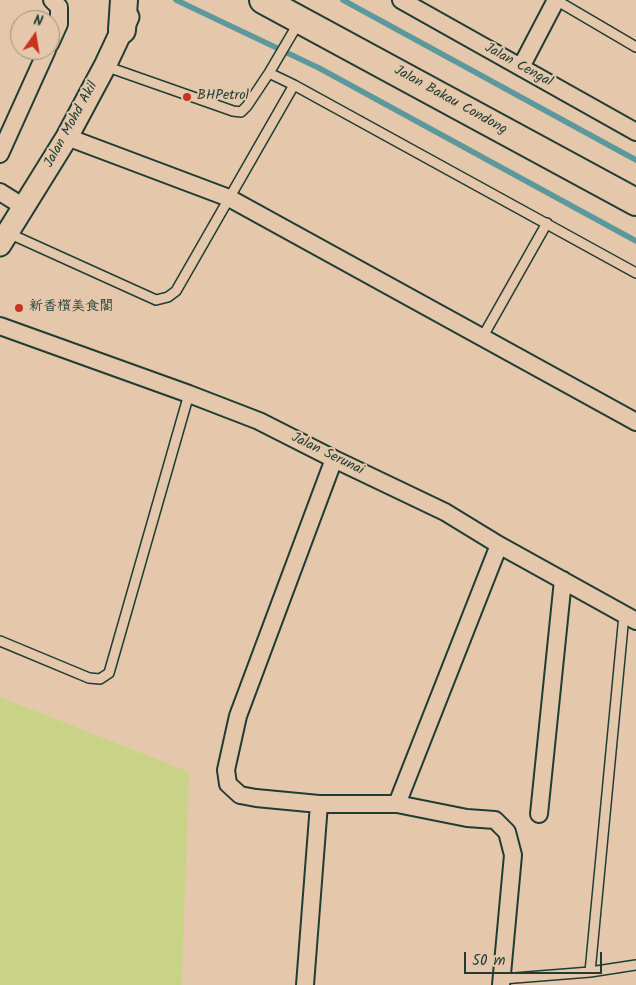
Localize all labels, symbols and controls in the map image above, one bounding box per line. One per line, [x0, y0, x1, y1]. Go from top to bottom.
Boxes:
north arrow [10, 10, 60, 60]
text: N [31, 10, 45, 33]
street label: Jalan Cengal [481, 40, 555, 92]
street label: Jalan Bakau Condong [390, 63, 510, 139]
street label: Jalan Mohd Akil [41, 79, 103, 171]
place label: BHPetrol [197, 89, 249, 105]
marker: BHPetrol [181, 91, 193, 103]
place label: 新香檳美食閣 [29, 300, 113, 316]
marker: 新香檳美食閣 [13, 302, 25, 314]
street label: Jalan Serunai [288, 430, 366, 480]
scale bar [466, 942, 604, 974]
text: 50 m [472, 949, 506, 973]

